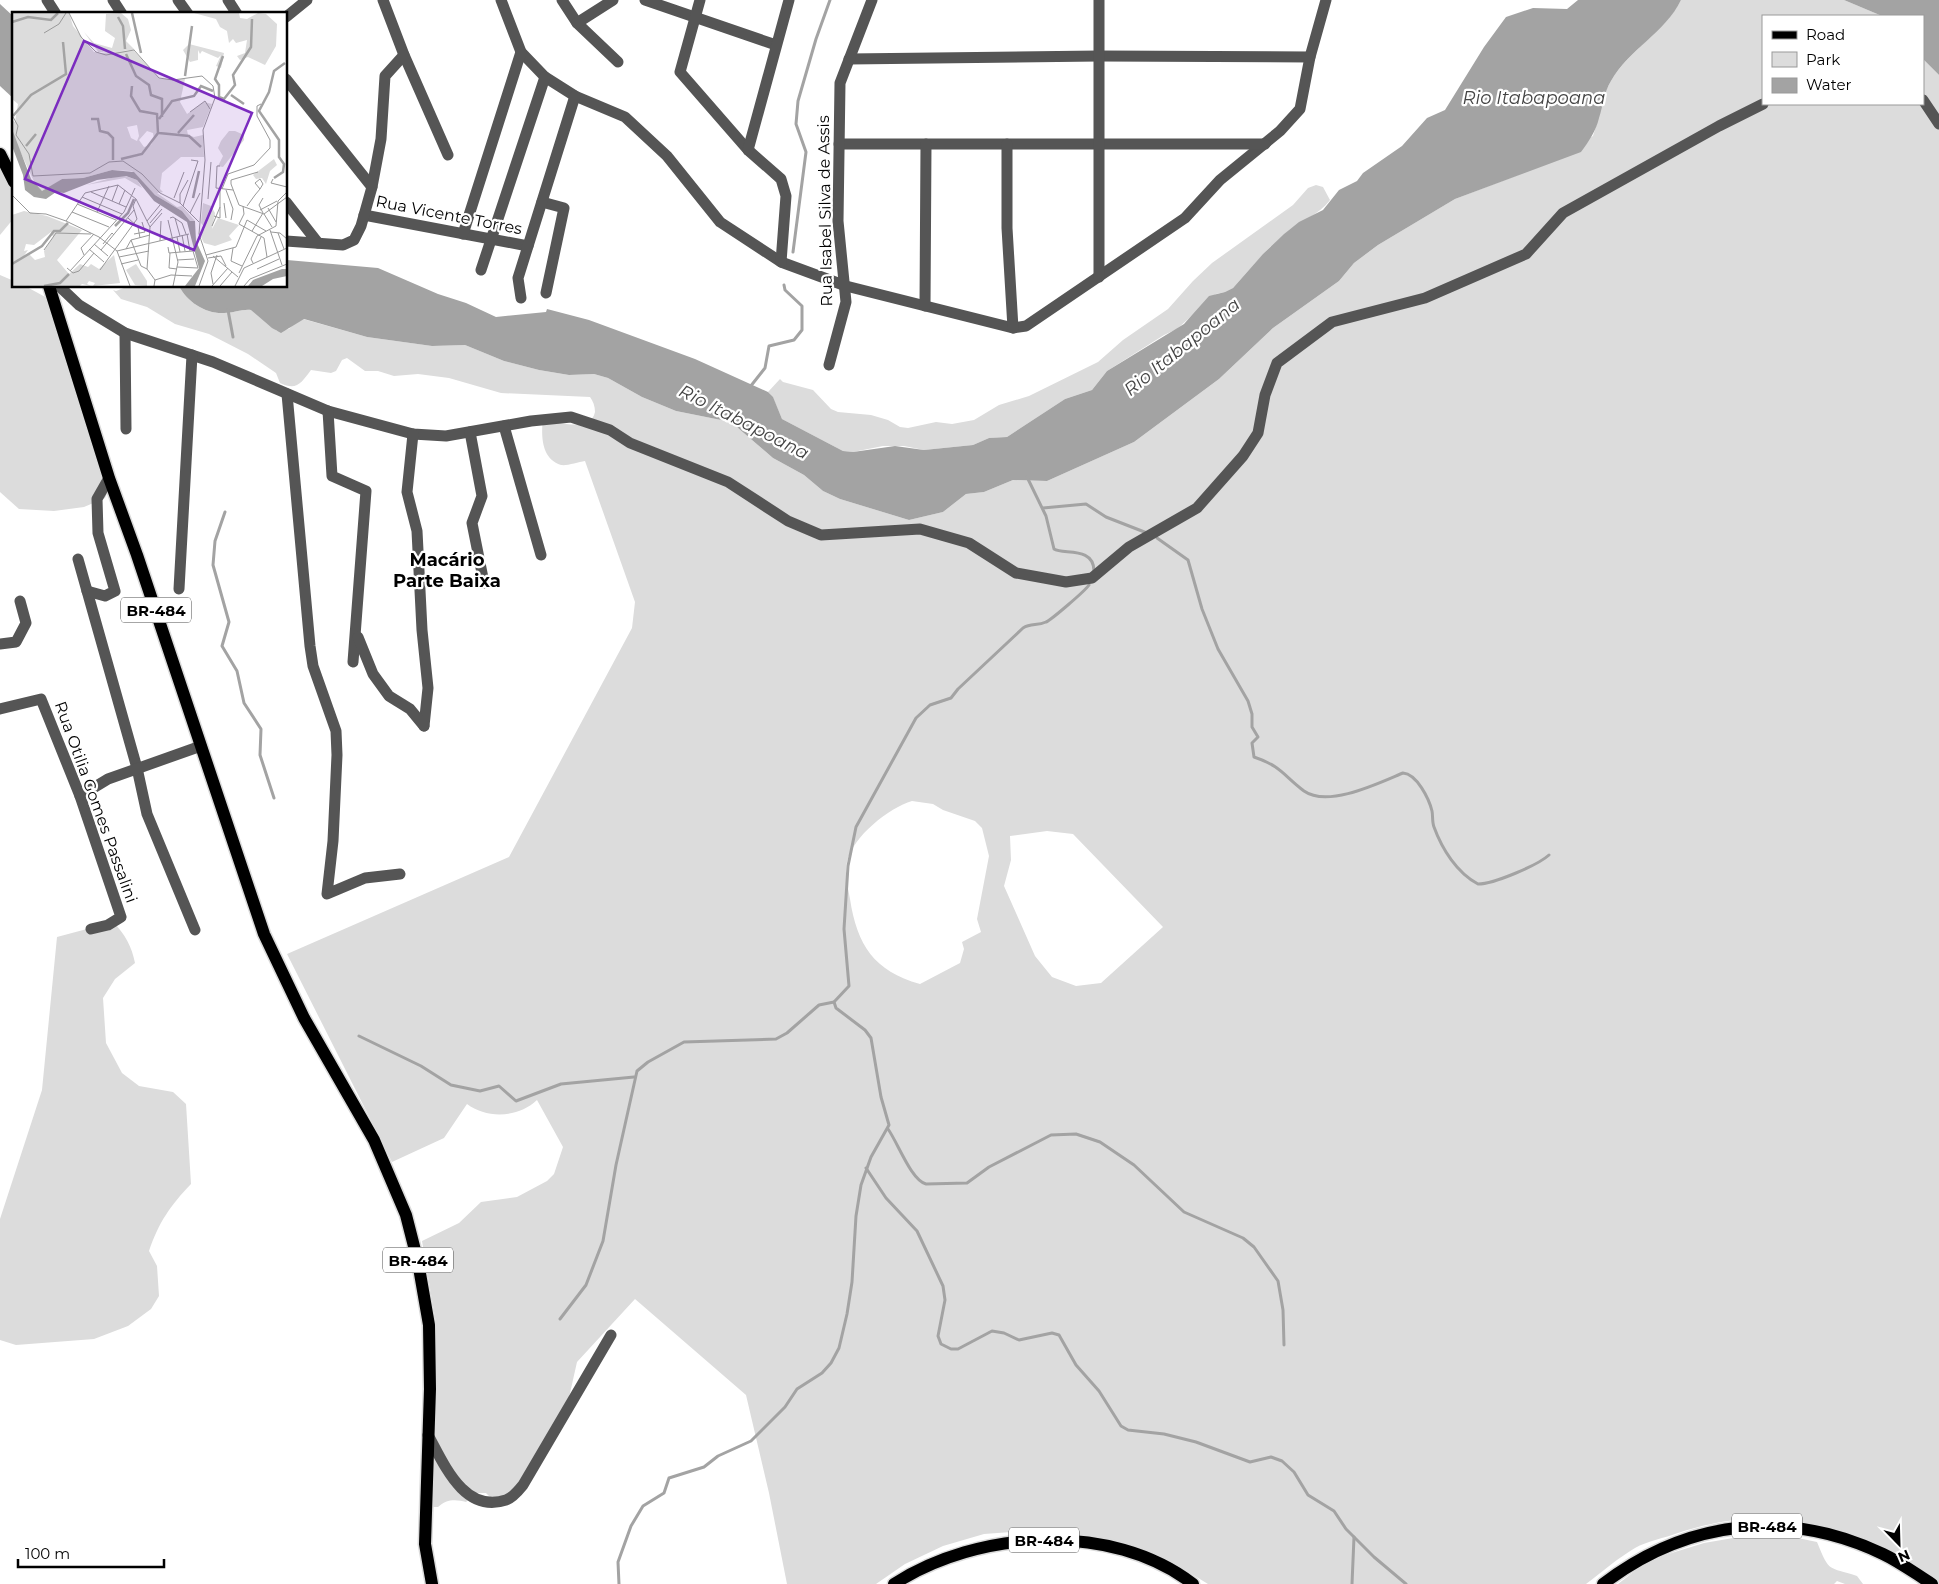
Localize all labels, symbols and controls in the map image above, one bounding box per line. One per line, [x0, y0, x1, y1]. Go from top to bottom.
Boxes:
inset map [12, 12, 288, 288]
legend [1762, 15, 1924, 105]
text: Road [1806, 25, 1845, 44]
text: Park [1806, 50, 1840, 69]
text: Water [1806, 75, 1852, 94]
water label: Rio Itabapoana [1463, 87, 1605, 109]
street label: Rua Isabel Silva de Assis [814, 115, 836, 307]
street label: Rua Vicente Torres [374, 191, 524, 239]
water label: Rio Itabapoana [1120, 293, 1244, 401]
water label: Rio Itabapoana [675, 380, 813, 464]
district label: Macário Parte Baixa [393, 549, 501, 592]
road number: BR-484 [121, 598, 191, 622]
street label: Rua Otilia Gomes Passalini [51, 699, 141, 905]
road number: BR-484 [383, 1248, 453, 1272]
road number: BR-484 [1732, 1514, 1802, 1538]
north arrow [1874, 1519, 1924, 1569]
road number: BR-484 [1009, 1528, 1079, 1552]
scale bar [18, 1536, 164, 1568]
text: 100 m [25, 1544, 70, 1563]
text: N [1895, 1545, 1913, 1566]

